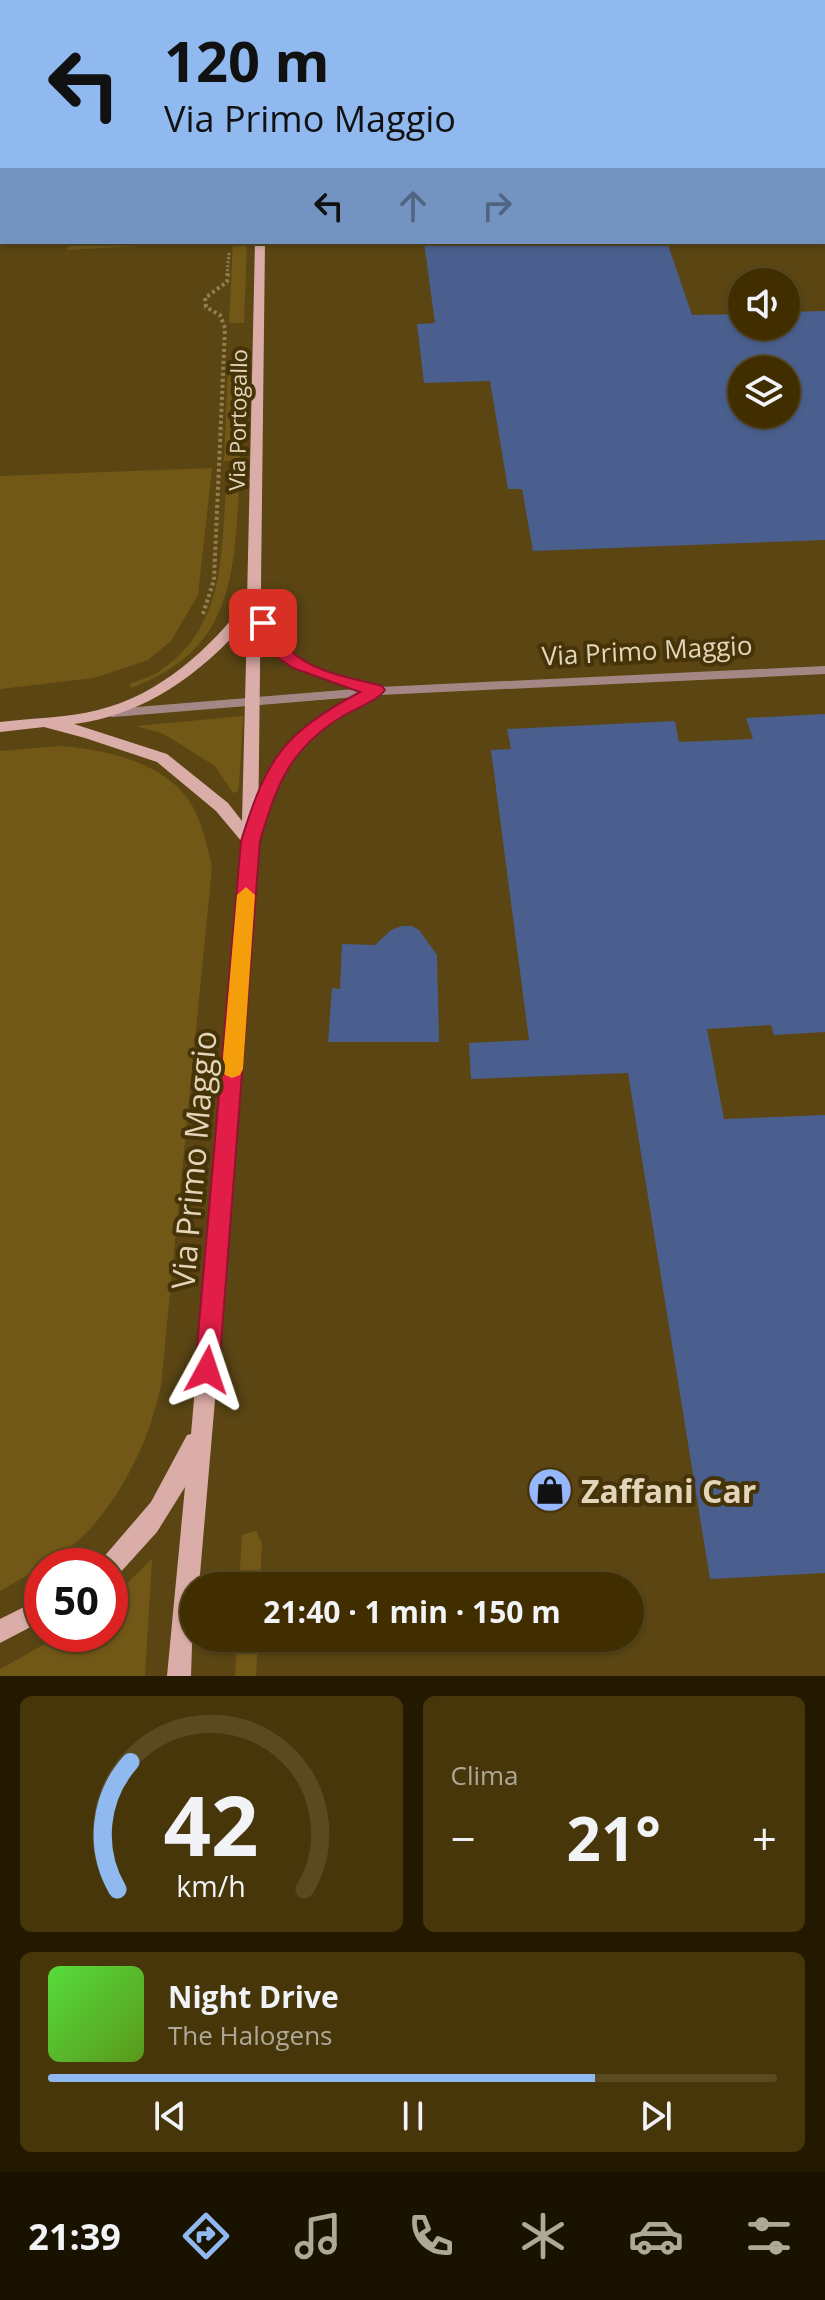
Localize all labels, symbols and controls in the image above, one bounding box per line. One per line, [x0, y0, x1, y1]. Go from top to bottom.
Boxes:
text: 120 m [164, 22, 330, 98]
icon: left [32, 32, 136, 136]
text: Via Primo Maggio [164, 94, 456, 143]
icon: left [307, 184, 351, 228]
icon: ahead [391, 184, 435, 228]
icon: right [475, 184, 519, 228]
map controls [728, 268, 800, 428]
button: sound [728, 268, 800, 340]
street label: Via Portogallo [221, 349, 253, 491]
button: layers [728, 356, 800, 428]
pin [229, 589, 297, 657]
icon: arrive [241, 601, 285, 645]
street label: Via Primo Maggio [541, 627, 753, 673]
street label: Via Primo Maggio [160, 1029, 226, 1291]
position arrow [165, 1328, 249, 1412]
shop icon: Zaffani Car [526, 1466, 574, 1514]
place label: Zaffani Car [581, 1469, 756, 1512]
speed limit sign: 50 [24, 1548, 128, 1652]
text: 21:40 · 1 min · 150 m [263, 1591, 561, 1632]
text: Clima [451, 1757, 519, 1793]
text: 42 [164, 1767, 259, 1880]
text: 21° [567, 1797, 661, 1879]
text: − [451, 1808, 476, 1868]
text: + [752, 1808, 777, 1868]
text: km/h [177, 1866, 246, 1905]
text: Night Drive [168, 1976, 339, 2017]
text: The Halogens [168, 2017, 333, 2053]
icon: previous [148, 2094, 192, 2138]
icon: pause [391, 2094, 435, 2138]
icon: next [634, 2094, 678, 2138]
icon: directions [178, 2208, 234, 2264]
icon: music [290, 2208, 346, 2264]
icon: phone [403, 2208, 459, 2264]
icon: climate [515, 2208, 571, 2264]
icon: car [628, 2208, 684, 2264]
icon: filters [741, 2208, 797, 2264]
text: 21:39 [28, 2212, 121, 2261]

